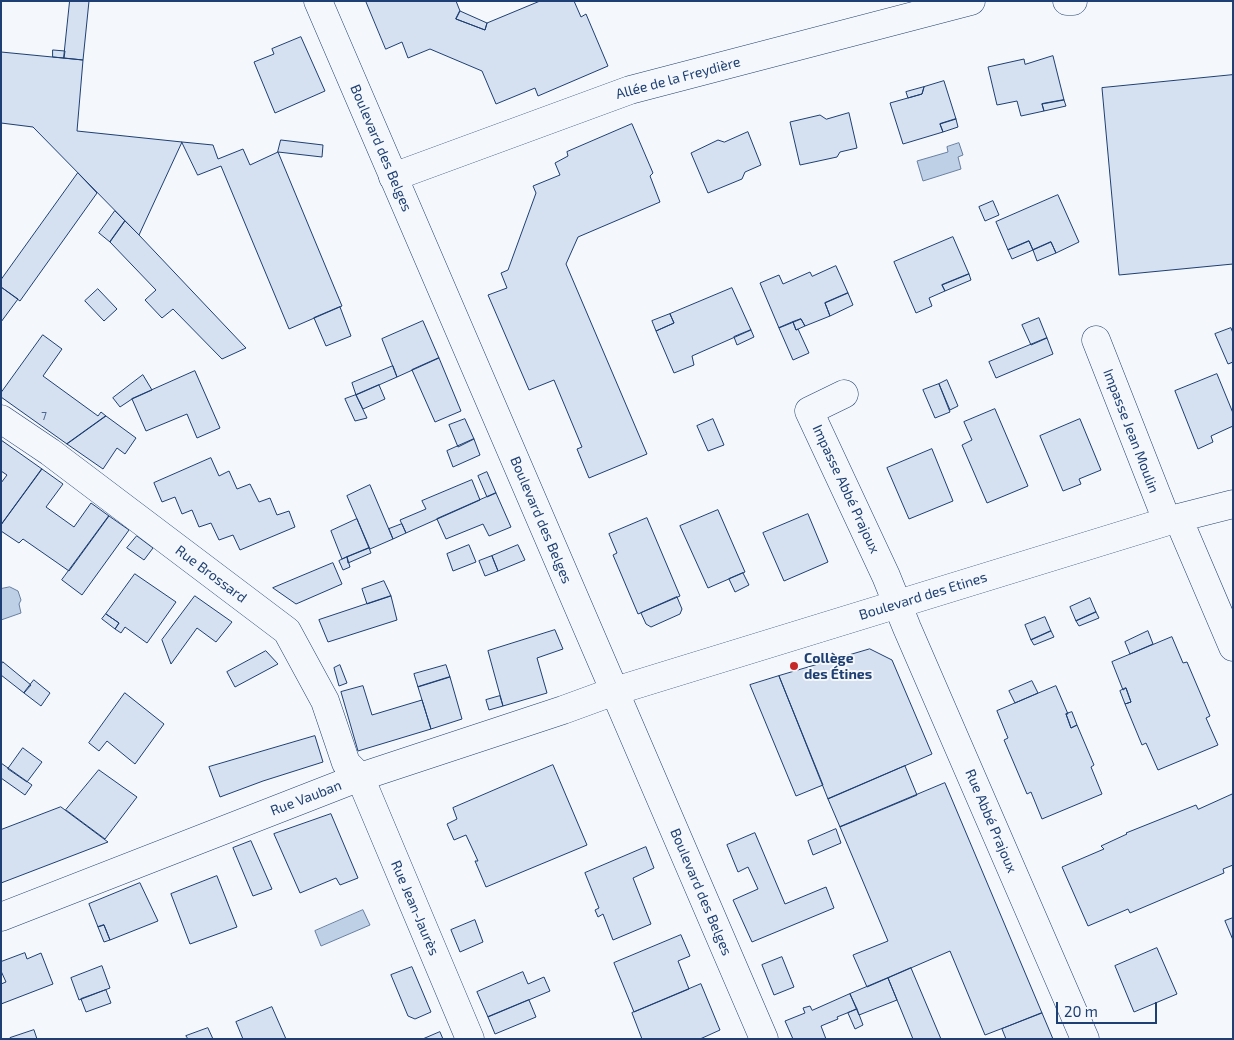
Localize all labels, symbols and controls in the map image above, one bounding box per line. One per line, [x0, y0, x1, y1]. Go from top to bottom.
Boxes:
street label: Allée de la Freydière [614, 53, 742, 103]
street label: Boulevard des Belges [347, 82, 415, 214]
street label: Impasse Jean Moulin [1100, 366, 1162, 496]
house number: 7 [41, 409, 47, 423]
street label: Impasse Abbé Prajoux [809, 422, 883, 556]
street label: Boulevard des Belges [507, 454, 575, 586]
street label: Rue Brossard [172, 542, 250, 606]
street label: Boulevard des Etines [857, 569, 989, 623]
place label: Collège des Étines [804, 650, 872, 682]
marker: Collège des Étines [788, 660, 800, 672]
street label: Rue Abbé Prajoux [962, 767, 1020, 875]
street label: Rue Vauban [268, 777, 344, 819]
street label: Boulevard des Belges [667, 826, 735, 958]
street label: Rue Jean-Jaurès [387, 858, 443, 958]
scale bar [1059, 992, 1160, 1024]
text: 20 m [1064, 1002, 1098, 1020]

